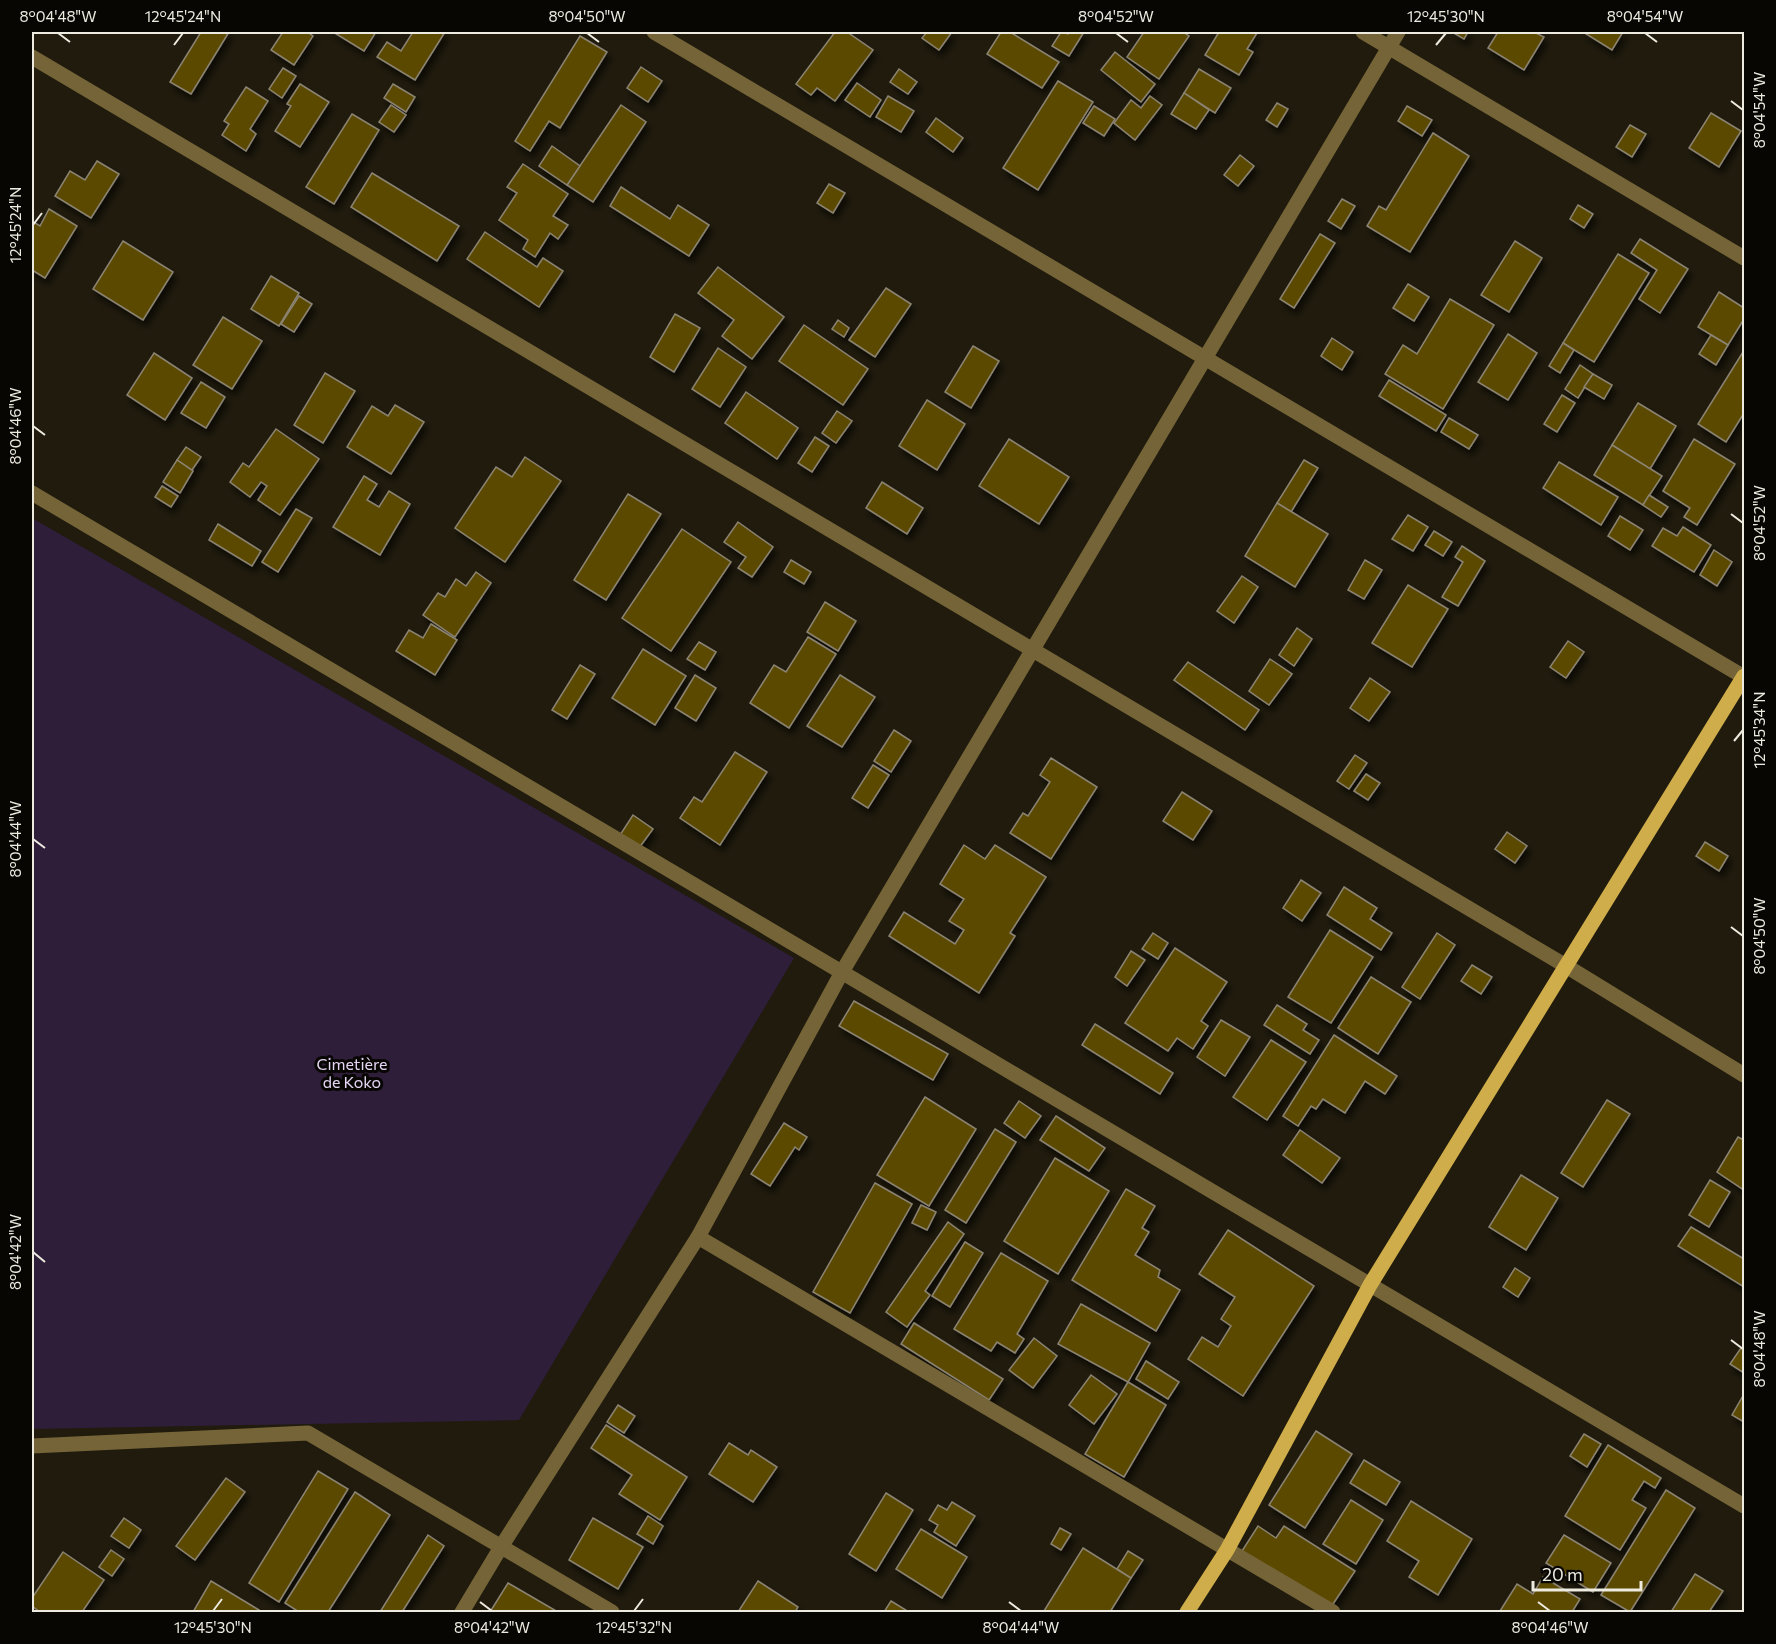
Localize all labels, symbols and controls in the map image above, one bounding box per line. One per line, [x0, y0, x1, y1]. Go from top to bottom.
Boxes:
text: 8°04'48"W [20, 7, 96, 25]
text: 12°45'24"N [145, 7, 221, 25]
text: 8°04'50"W [548, 7, 626, 25]
text: 8°04'52"W [1078, 7, 1154, 25]
text: 12°45'30"N [1407, 7, 1485, 25]
text: 8°04'54"W [1607, 7, 1683, 25]
text: 8°04'54"W [1750, 72, 1768, 148]
text: 12°45'24"N [6, 187, 24, 263]
text: 8°04'46"W [6, 388, 24, 464]
text: 8°04'52"W [1750, 485, 1768, 561]
text: 12°45'34"N [1750, 692, 1768, 769]
text: 8°04'44"W [6, 801, 24, 877]
text: 8°04'50"W [1750, 897, 1768, 975]
park label: Cimetière de Koko [316, 1054, 388, 1091]
text: 8°04'42"W [6, 1214, 24, 1290]
text: 8°04'48"W [1750, 1311, 1768, 1387]
scale bar [1533, 1554, 1641, 1592]
text: 20 m [1542, 1563, 1583, 1585]
text: 12°45'30"N [174, 1618, 252, 1636]
text: 8°04'42"W [454, 1618, 530, 1636]
text: 12°45'32"N [596, 1618, 672, 1636]
text: 8°04'44"W [983, 1618, 1059, 1636]
text: 8°04'46"W [1512, 1618, 1588, 1636]

